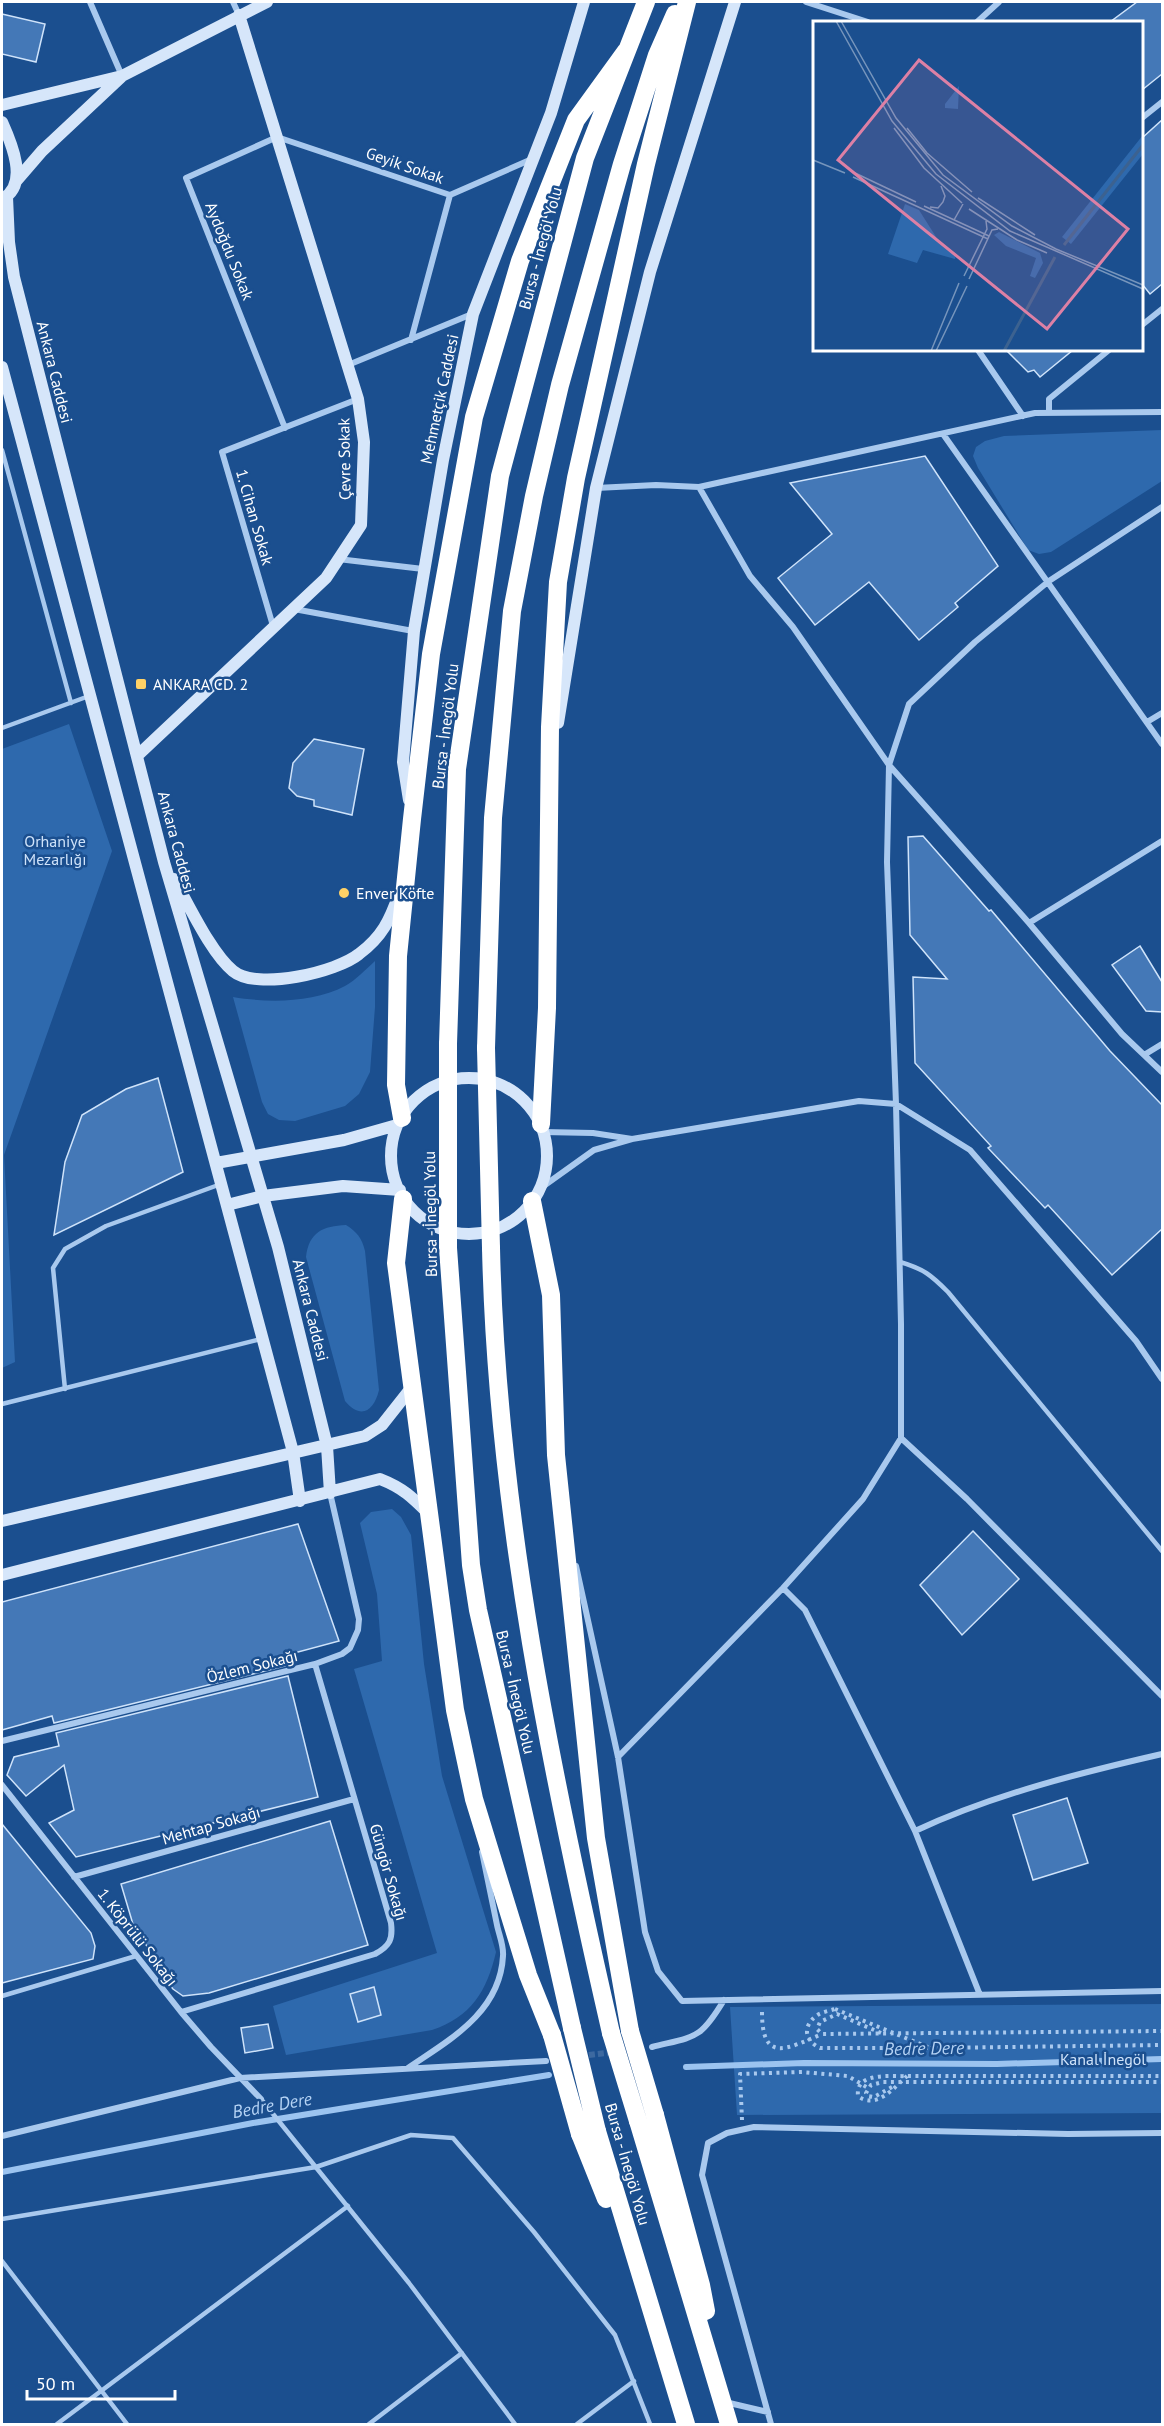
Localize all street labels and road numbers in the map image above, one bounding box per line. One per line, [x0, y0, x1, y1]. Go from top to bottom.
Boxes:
street label: Geyik Sokak [363, 142, 447, 188]
street label: Bursa - İnegöl Yolu [514, 184, 566, 312]
street label: Aydoğdu Sokak [201, 199, 259, 303]
street label: Ankara Caddesi [33, 319, 77, 425]
street label: Mehmetçik Caddesi [415, 332, 463, 466]
street label: Çevre Sokak [333, 417, 355, 500]
street label: 1. Cihan Sokak [232, 467, 278, 567]
street label: Bursa - İnegöl Yolu [427, 662, 463, 790]
street label: Ankara Caddesi [154, 789, 200, 895]
street label: Bursa - İnegöl Yolu [419, 1151, 441, 1277]
street label: Ankara Caddesi [289, 1257, 333, 1363]
street label: Bursa - İnegöl Yolu [492, 1628, 540, 1756]
street label: Özlem Sokağı [204, 1645, 300, 1687]
street label: Mehtap Sokağı [160, 1801, 262, 1849]
street label: Güngör Sokağı [366, 1821, 412, 1923]
street label: 1. Köprülü Sokağı [94, 1884, 182, 1990]
street label: Bursa - İnegöl Yolu [601, 2101, 655, 2227]

